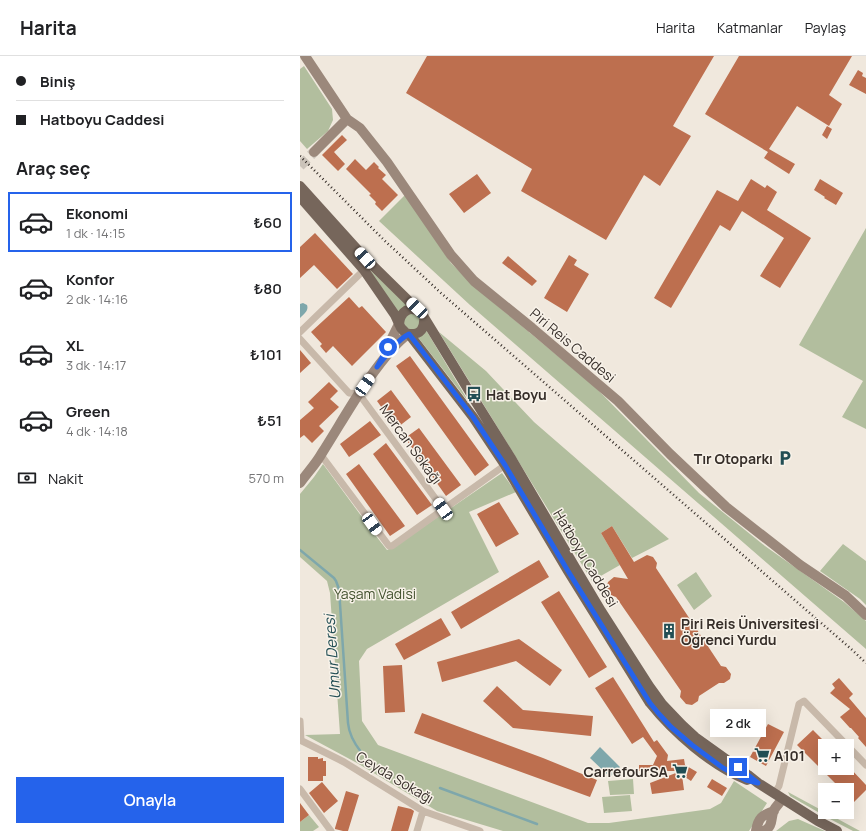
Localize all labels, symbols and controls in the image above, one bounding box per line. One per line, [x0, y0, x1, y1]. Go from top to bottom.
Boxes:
text: Harita [20, 15, 77, 41]
text: Harita [656, 18, 695, 37]
text: Katmanlar [717, 18, 783, 37]
text: Paylaş [805, 18, 846, 37]
text: Biniş [40, 71, 75, 92]
text: Hatboyu Caddesi [40, 109, 165, 130]
text: Araç seç [16, 156, 90, 180]
text: Ekonomi [66, 203, 128, 224]
icon: car [18, 204, 54, 240]
text: ₺60 [253, 212, 282, 233]
text: 1 dk · 14:15 [66, 224, 125, 242]
car [353, 245, 377, 271]
text: Konfor [66, 269, 114, 290]
icon: car [18, 270, 54, 306]
text: ₺80 [254, 278, 282, 299]
text: 2 dk · 14:16 [66, 290, 128, 308]
car [404, 295, 430, 321]
street label: Piri Reis Caddesi [526, 304, 620, 386]
text: XL [66, 335, 84, 356]
icon: car [18, 336, 54, 372]
route start [379, 338, 397, 356]
text: ₺101 [250, 344, 282, 365]
text: 3 dk · 14:17 [66, 356, 126, 374]
car [353, 372, 377, 398]
bus stop icon: Hat Boyu [465, 385, 483, 403]
place label: Hat Boyu [486, 385, 547, 404]
street label: Mercan Sokağı [375, 400, 447, 488]
text: Green [66, 401, 110, 422]
icon: car [18, 402, 54, 438]
text: ₺51 [257, 410, 282, 431]
text: 4 dk · 14:18 [66, 422, 128, 440]
place label: Tır Otoparkı [694, 449, 773, 468]
parking icon: Tır Otoparkı [776, 449, 794, 467]
icon: cash [16, 467, 38, 489]
text: Nakit [48, 468, 84, 489]
text: 570 m [248, 469, 284, 487]
car [431, 496, 455, 522]
street label: Hatboyu Caddesi [549, 506, 623, 610]
car [360, 511, 384, 537]
park label: Yaşam Vadisi [334, 584, 416, 603]
water label: Umur Deresi [318, 611, 345, 700]
place label: Piri Reis Üniversitesi Öğrenci Yurdu [681, 614, 819, 649]
building icon: Piri Reis Üniversitesi Öğrenci Yurdu [660, 622, 678, 640]
callout: 2 dk [710, 709, 766, 737]
text: 2 dk [726, 714, 750, 732]
map controls [818, 739, 854, 819]
button: + [818, 739, 854, 775]
street label: Ceyda Sokağı [353, 746, 437, 808]
supermarket icon: A101 [753, 746, 771, 764]
place label: A101 [774, 746, 805, 765]
route end [729, 758, 747, 776]
place label: CarrefourSA [584, 762, 669, 781]
supermarket icon: CarrefourSA [671, 762, 689, 780]
button: Onayla [16, 777, 284, 823]
button: − [818, 783, 854, 819]

